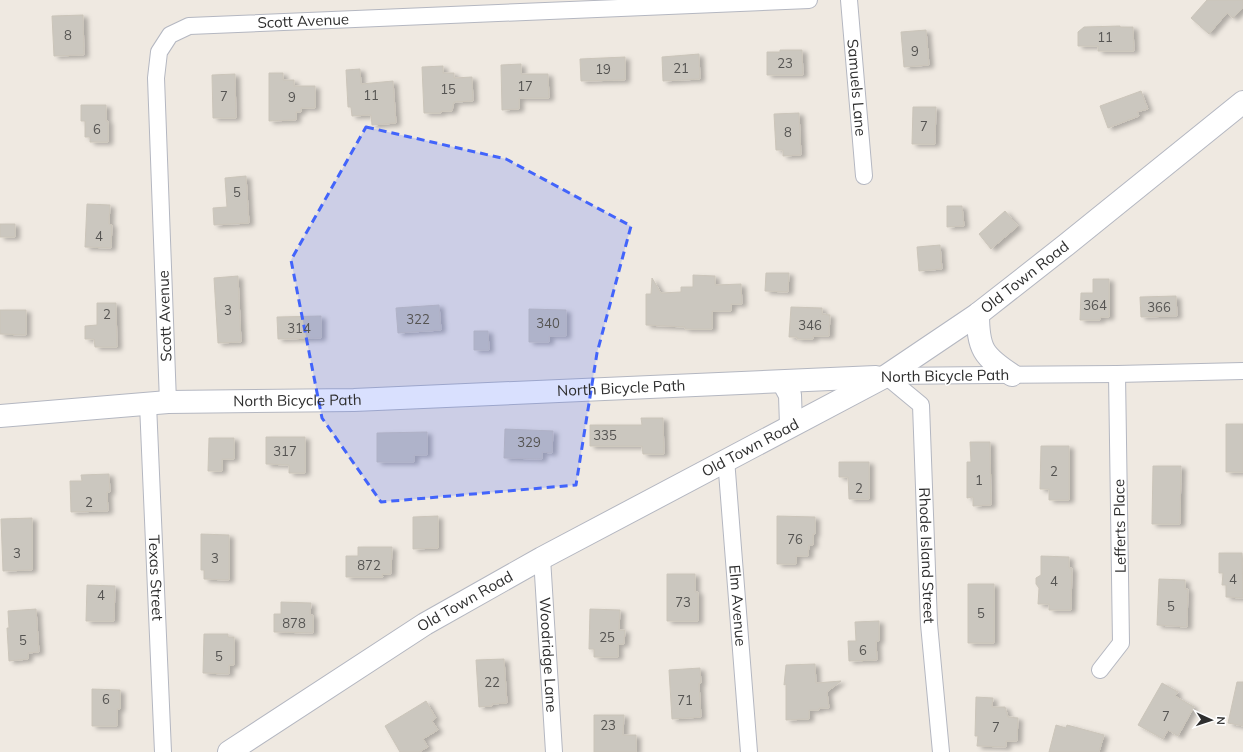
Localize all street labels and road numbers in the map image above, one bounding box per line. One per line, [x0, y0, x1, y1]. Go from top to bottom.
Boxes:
street label: Scott Avenue [257, 9, 349, 32]
street label: Samuels Lane [843, 38, 871, 137]
street label: Old Town Road [976, 236, 1072, 317]
street label: Scott Avenue [153, 270, 176, 362]
street label: North Bicycle Path [881, 365, 1009, 386]
street label: North Bicycle Path [557, 375, 686, 400]
street label: North Bicycle Path [233, 390, 362, 410]
street label: Old Town Road [698, 414, 802, 481]
street label: Lefferts Place [1109, 479, 1130, 573]
street label: Rhode Island Street [915, 487, 939, 624]
street label: Texas Street [145, 534, 167, 621]
street label: Elm Avenue [725, 564, 751, 647]
street label: Old Town Road [413, 566, 516, 636]
street label: Woodridge Lane [535, 597, 562, 713]

